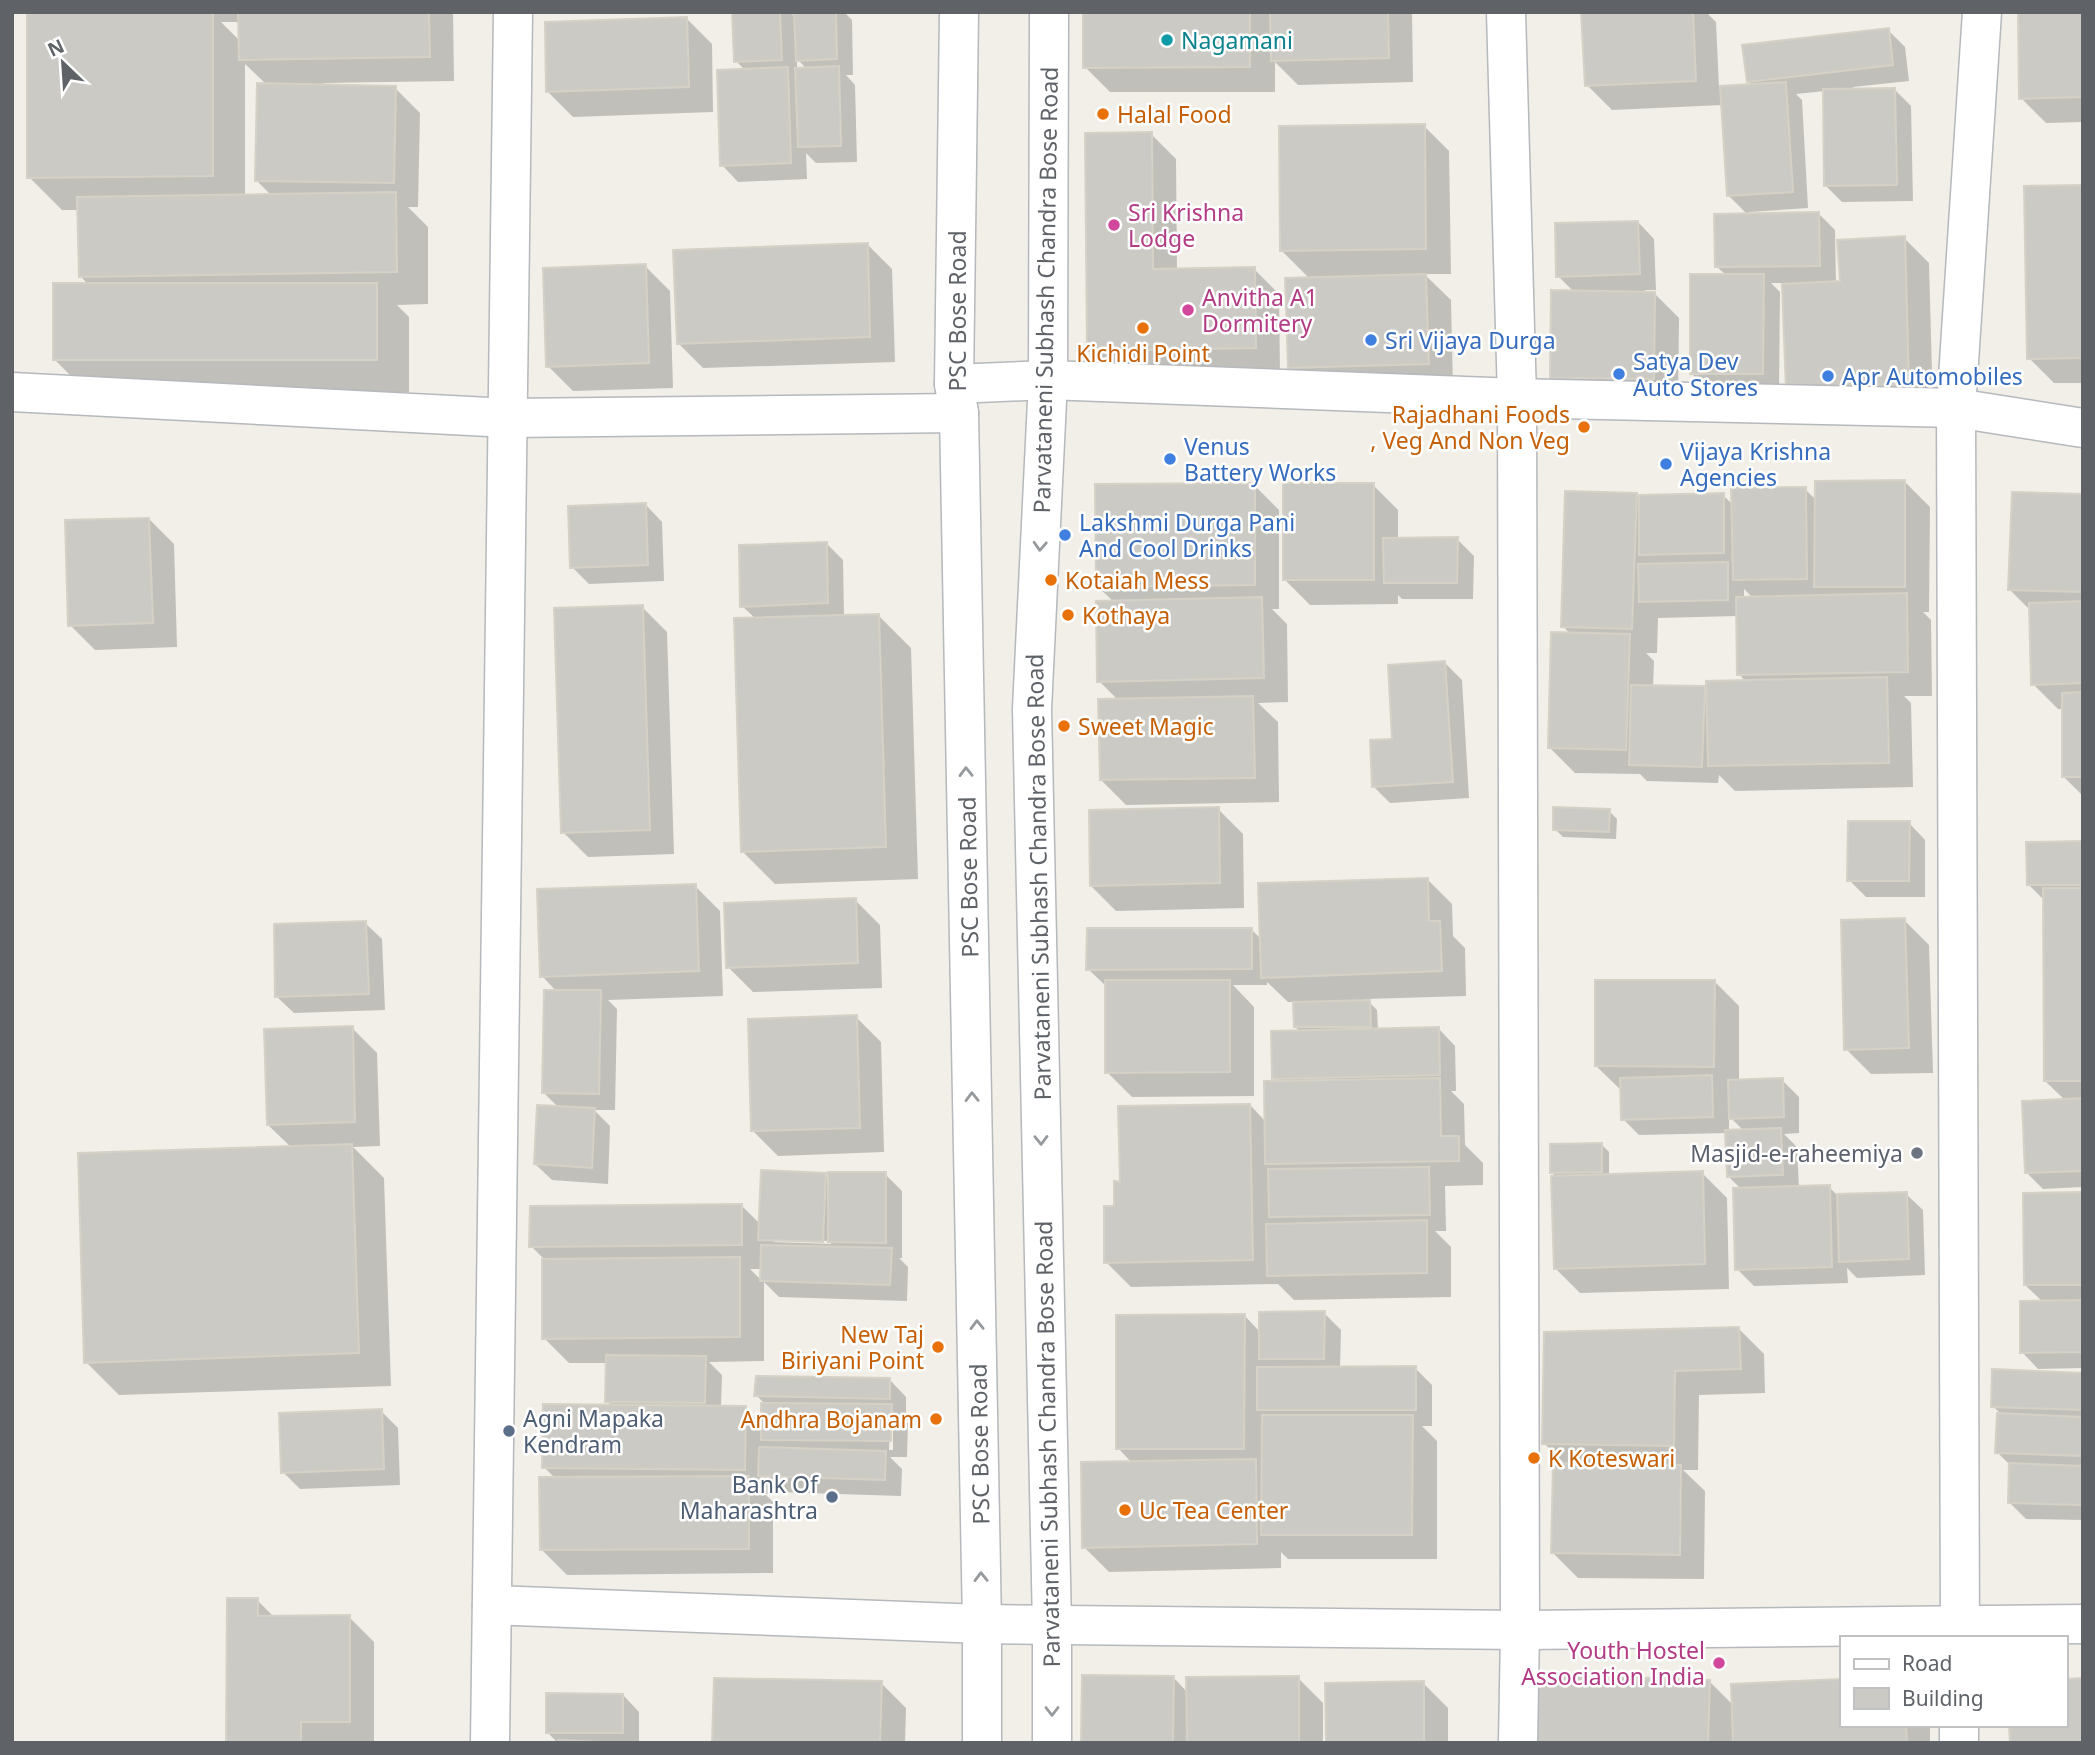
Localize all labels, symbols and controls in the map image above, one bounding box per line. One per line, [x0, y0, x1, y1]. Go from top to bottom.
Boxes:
place label: Nagamani [1181, 24, 1293, 56]
north arrow [28, 28, 98, 98]
marker: Nagamani [1159, 32, 1175, 48]
text: N [43, 33, 68, 63]
street label: Parvataneni Subhash Chandra Bose Road [1025, 66, 1065, 514]
place label: Halal Food [1117, 98, 1232, 130]
marker: Halal Food [1095, 106, 1111, 122]
place label: Sri Krishna Lodge [1128, 196, 1244, 254]
marker: Sri Krishna Lodge [1106, 217, 1122, 233]
street label: PSC Bose Road [941, 230, 973, 392]
place label: Anvitha A1 Dormitery [1202, 281, 1318, 339]
marker: Anvitha A1 Dormitery [1180, 302, 1196, 318]
marker: Kichidi Point [1135, 320, 1151, 336]
place label: Sri Vijaya Durga [1385, 324, 1556, 356]
marker: Sri Vijaya Durga [1363, 332, 1379, 348]
place label: Kichidi Point [1076, 337, 1210, 369]
place label: Satya Dev Auto Stores [1633, 345, 1758, 403]
place label: Apr Automobiles [1842, 360, 2023, 392]
marker: Satya Dev Auto Stores [1611, 366, 1627, 382]
marker: Apr Automobiles [1820, 368, 1836, 384]
place label: Rajadhani Foods , Veg And Non Veg [1370, 398, 1570, 456]
marker: Rajadhani Foods , Veg And Non Veg [1576, 419, 1592, 435]
place label: Venus Battery Works [1184, 430, 1336, 488]
place label: Vijaya Krishna Agencies [1680, 435, 1831, 493]
marker: Venus Battery Works [1162, 451, 1178, 467]
marker: Vijaya Krishna Agencies [1658, 456, 1674, 472]
place label: Lakshmi Durga Pani And Cool Drinks [1079, 506, 1295, 564]
marker: Lakshmi Durga Pani And Cool Drinks [1057, 527, 1073, 543]
one-way arrow [1033, 541, 1048, 552]
place label: Kotaiah Mess [1065, 564, 1209, 596]
marker: Kotaiah Mess [1043, 572, 1059, 588]
place label: Kothaya [1082, 599, 1170, 631]
marker: Kothaya [1060, 607, 1076, 623]
street label: Parvataneni Subhash Chandra Bose Road [1018, 653, 1058, 1101]
place label: Sweet Magic [1078, 710, 1214, 742]
marker: Sweet Magic [1056, 718, 1072, 734]
one-way arrow [958, 766, 974, 776]
street label: PSC Bose Road [951, 796, 985, 958]
one-way arrow [964, 1091, 980, 1102]
one-way arrow [1034, 1135, 1049, 1146]
place label: Masjid-e-raheemiya [1690, 1137, 1903, 1169]
marker: Masjid-e-raheemiya [1909, 1145, 1925, 1161]
street label: Parvataneni Subhash Chandra Bose Road [1027, 1220, 1067, 1668]
place label: New Taj Biriyani Point [781, 1318, 924, 1376]
one-way arrow [969, 1319, 984, 1330]
marker: New Taj Biriyani Point [930, 1339, 946, 1355]
street label: PSC Bose Road [962, 1363, 996, 1525]
place label: Agni Mapaka Kendram [523, 1402, 664, 1460]
place label: Andhra Bojanam [740, 1403, 922, 1435]
marker: Andhra Bojanam [928, 1411, 944, 1427]
marker: Agni Mapaka Kendram [501, 1423, 517, 1439]
place label: K Koteswari [1548, 1442, 1675, 1474]
marker: K Koteswari [1526, 1450, 1542, 1466]
place label: Bank Of Maharashtra [680, 1468, 819, 1526]
marker: Bank Of Maharashtra [824, 1489, 840, 1505]
place label: Uc Tea Center [1139, 1494, 1289, 1526]
marker: Uc Tea Center [1117, 1502, 1133, 1518]
one-way arrow [974, 1571, 989, 1582]
place label: Youth Hostel Association India [1521, 1634, 1705, 1692]
legend [1840, 1636, 2067, 1727]
text: Road [1902, 1649, 1952, 1677]
marker: Youth Hostel Association India [1711, 1655, 1727, 1671]
text: Building [1902, 1684, 1984, 1712]
one-way arrow [1044, 1706, 1060, 1717]

